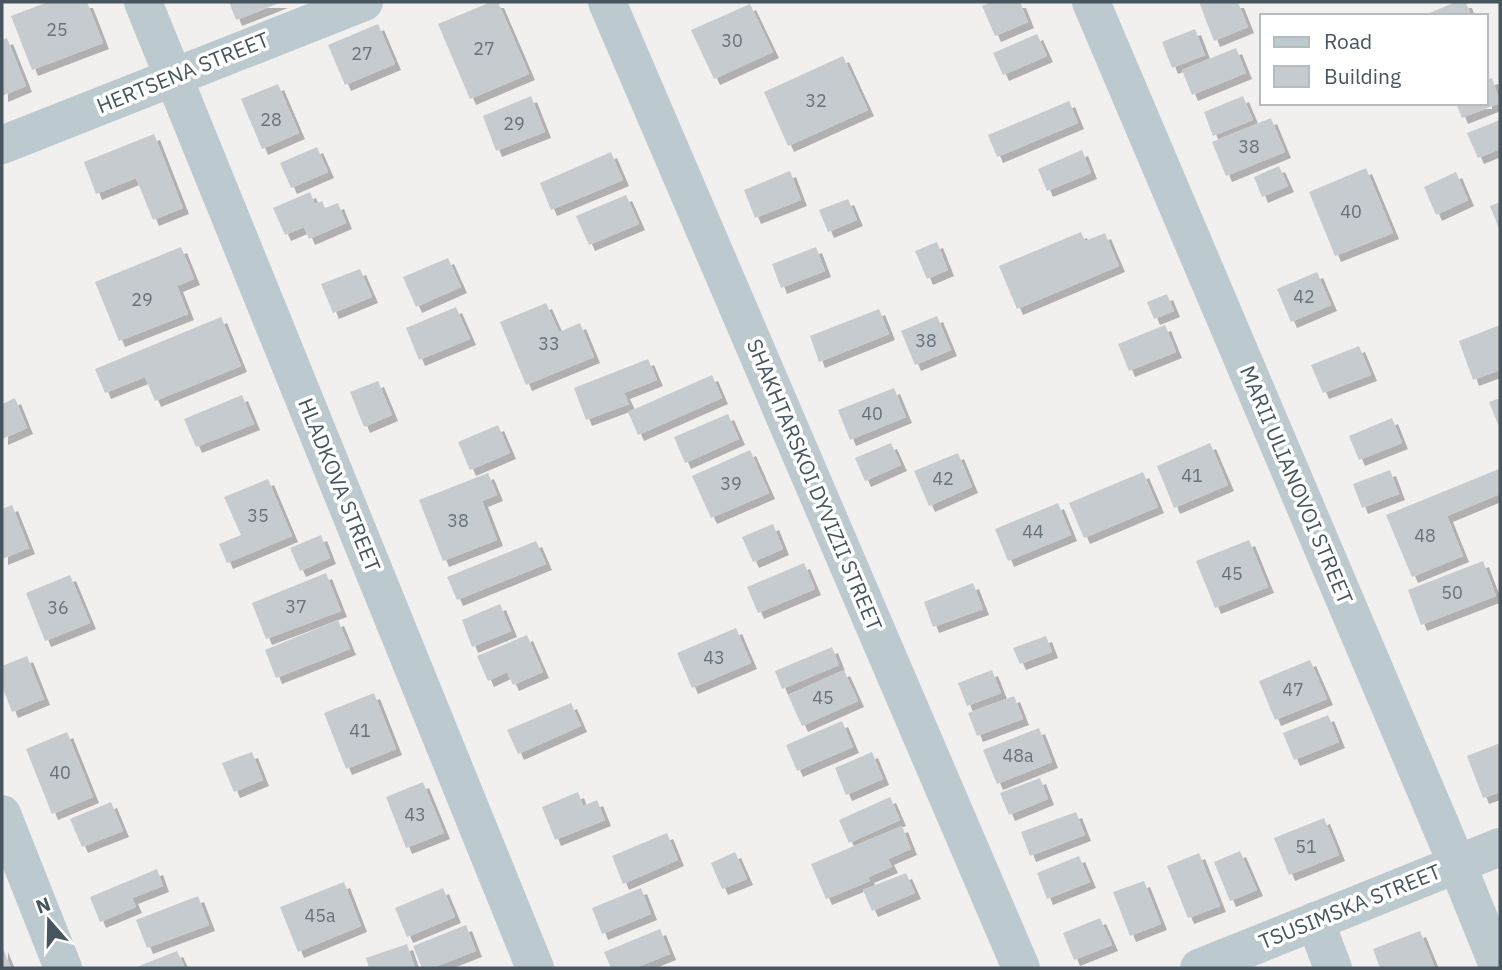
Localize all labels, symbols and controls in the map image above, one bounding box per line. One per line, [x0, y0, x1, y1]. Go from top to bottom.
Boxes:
legend [1260, 14, 1488, 105]
house number: 25 [46, 18, 68, 41]
street label: HERTSENA STREET [92, 25, 273, 119]
text: Road [1324, 27, 1372, 55]
house number: 30 [721, 29, 743, 52]
house number: 27 [473, 37, 495, 60]
house number: 27 [351, 42, 373, 65]
text: Building [1324, 62, 1401, 90]
house number: 32 [805, 89, 827, 112]
house number: 28 [260, 108, 282, 131]
house number: 29 [503, 112, 525, 135]
house number: 38 [1238, 135, 1260, 158]
house number: 40 [1340, 200, 1362, 223]
house number: 42 [1293, 285, 1315, 308]
house number: 29 [131, 288, 153, 311]
house number: 38 [915, 329, 937, 352]
house number: 33 [538, 332, 560, 355]
street label: SHAKHTARSKOI DYVIZII STREET [741, 334, 889, 635]
street label: MARII ULIANOVOI STREET [1234, 361, 1360, 608]
street label: HLADKOVA STREET [292, 394, 388, 576]
house number: 40 [861, 402, 883, 425]
house number: 41 [1181, 464, 1203, 487]
house number: 42 [932, 467, 954, 490]
house number: 39 [720, 472, 742, 495]
house number: 35 [247, 504, 269, 527]
house number: 38 [447, 509, 469, 532]
house number: 44 [1022, 520, 1044, 543]
house number: 48 [1414, 524, 1436, 547]
house number: 45 [1221, 562, 1243, 585]
house number: 50 [1441, 581, 1463, 604]
house number: 37 [285, 595, 307, 618]
house number: 36 [47, 596, 69, 619]
house number: 43 [703, 646, 725, 669]
house number: 47 [1282, 678, 1304, 701]
house number: 45 [812, 686, 834, 709]
house number: 41 [349, 719, 371, 742]
house number: 48а [1002, 744, 1034, 767]
house number: 40 [49, 761, 71, 784]
house number: 43 [404, 803, 426, 826]
house number: 51 [1295, 835, 1317, 858]
street label: TSUSIMSKA STREET [1255, 857, 1445, 955]
north arrow [14, 886, 84, 956]
text: N [33, 891, 54, 919]
house number: 45а [304, 904, 336, 927]

